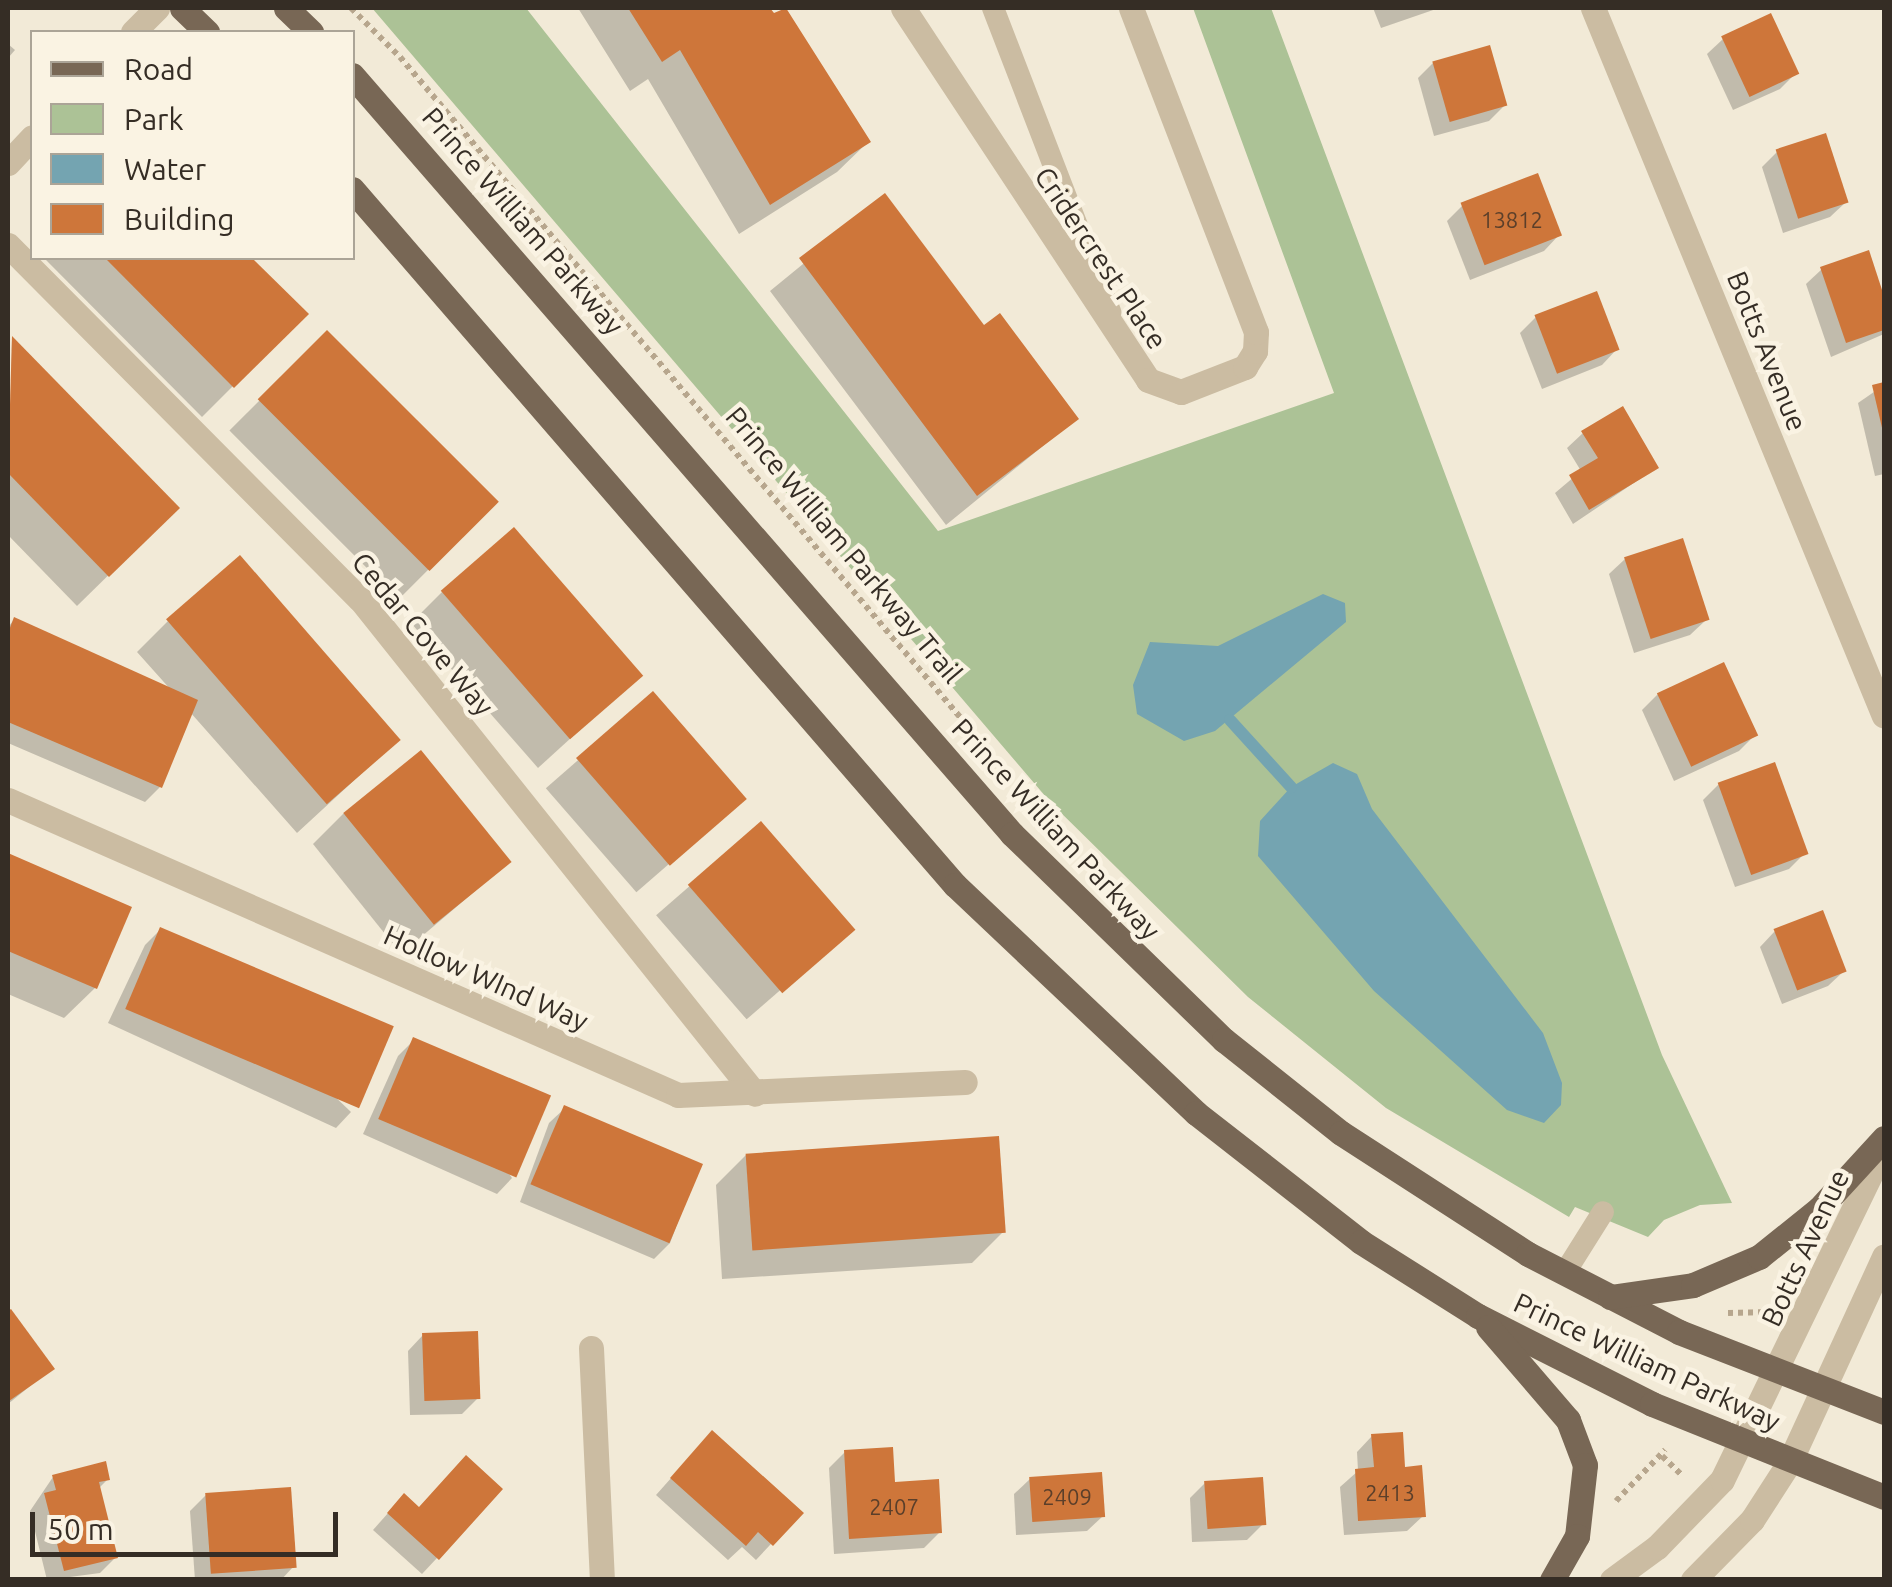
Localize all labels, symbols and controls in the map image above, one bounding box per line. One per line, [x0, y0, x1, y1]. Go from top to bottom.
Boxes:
legend [30, 30, 355, 260]
text: Road [124, 52, 193, 86]
street label: Prince William Parkway [415, 101, 631, 341]
text: Park [124, 102, 184, 136]
text: Water [124, 152, 206, 186]
street label: Cridercrest Place [1028, 161, 1174, 355]
text: Building [124, 202, 235, 236]
house number: 13812 [1481, 207, 1543, 233]
street label: Botts Avenue [1720, 266, 1814, 436]
street label: Prince William Parkway Trail [719, 400, 969, 690]
street label: Cedar Cove Way [345, 546, 501, 722]
street label: Prince William Parkway [945, 712, 1167, 946]
street label: Hollow WInd Way [379, 918, 593, 1038]
street label: Botts Avenue [1754, 1164, 1856, 1332]
street label: Prince William Parkway [1509, 1286, 1785, 1438]
house number: 2413 [1365, 1480, 1415, 1506]
house number: 2409 [1042, 1484, 1092, 1510]
scale bar [35, 1492, 342, 1554]
house number: 2407 [869, 1494, 919, 1520]
text: 50 m [47, 1512, 114, 1546]

